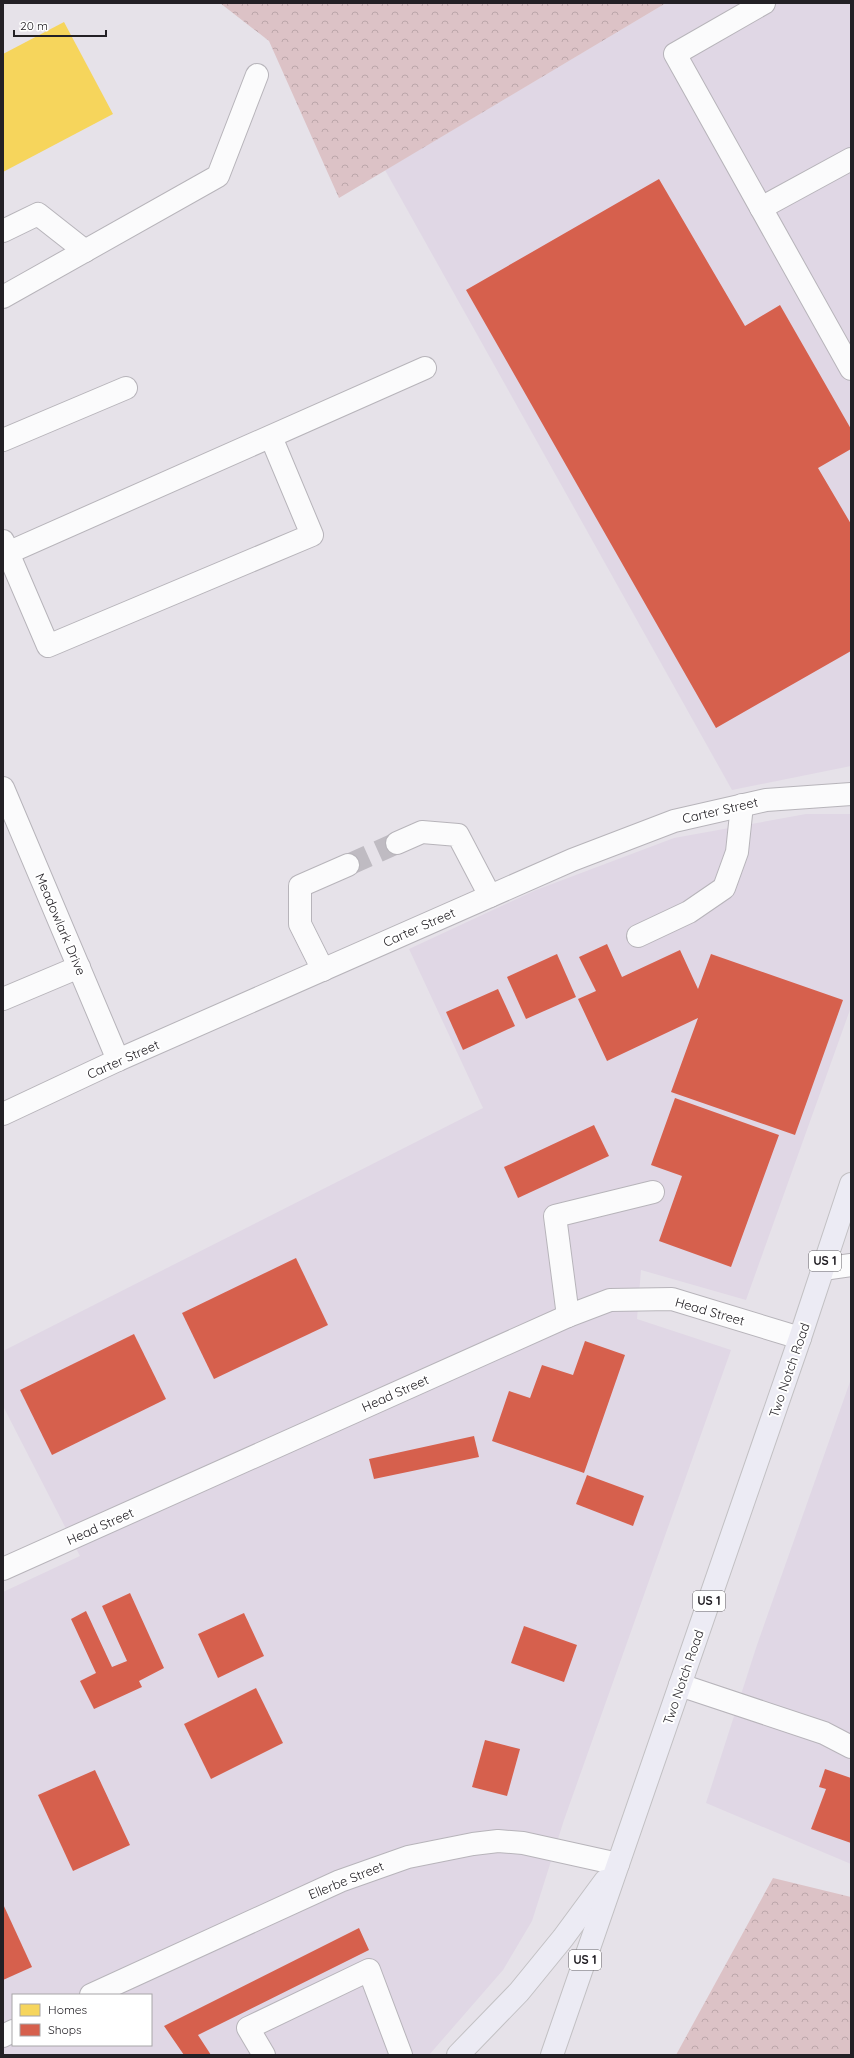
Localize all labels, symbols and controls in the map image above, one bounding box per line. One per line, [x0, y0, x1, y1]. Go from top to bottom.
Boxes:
scale bar [14, 12, 106, 38]
text: 20 m [20, 18, 48, 33]
street label: Carter Street [681, 794, 759, 826]
street label: Meadowlark Drive [32, 871, 90, 977]
street label: Carter Street [381, 904, 457, 950]
street label: Carter Street [85, 1036, 161, 1082]
road number: US 1 [809, 1251, 841, 1271]
street label: Head Street [673, 1293, 747, 1329]
street label: Two Notch Road [765, 1321, 813, 1419]
street label: Head Street [359, 1371, 431, 1415]
street label: Head Street [64, 1504, 136, 1548]
road number: US 1 [693, 1591, 725, 1611]
street label: Two Notch Road [659, 1628, 707, 1726]
street label: Ellerbe Street [306, 1858, 386, 1902]
road number: US 1 [569, 1950, 601, 1970]
legend [12, 1994, 152, 2046]
text: Homes [48, 2002, 88, 2017]
text: Shops [48, 2022, 82, 2037]

